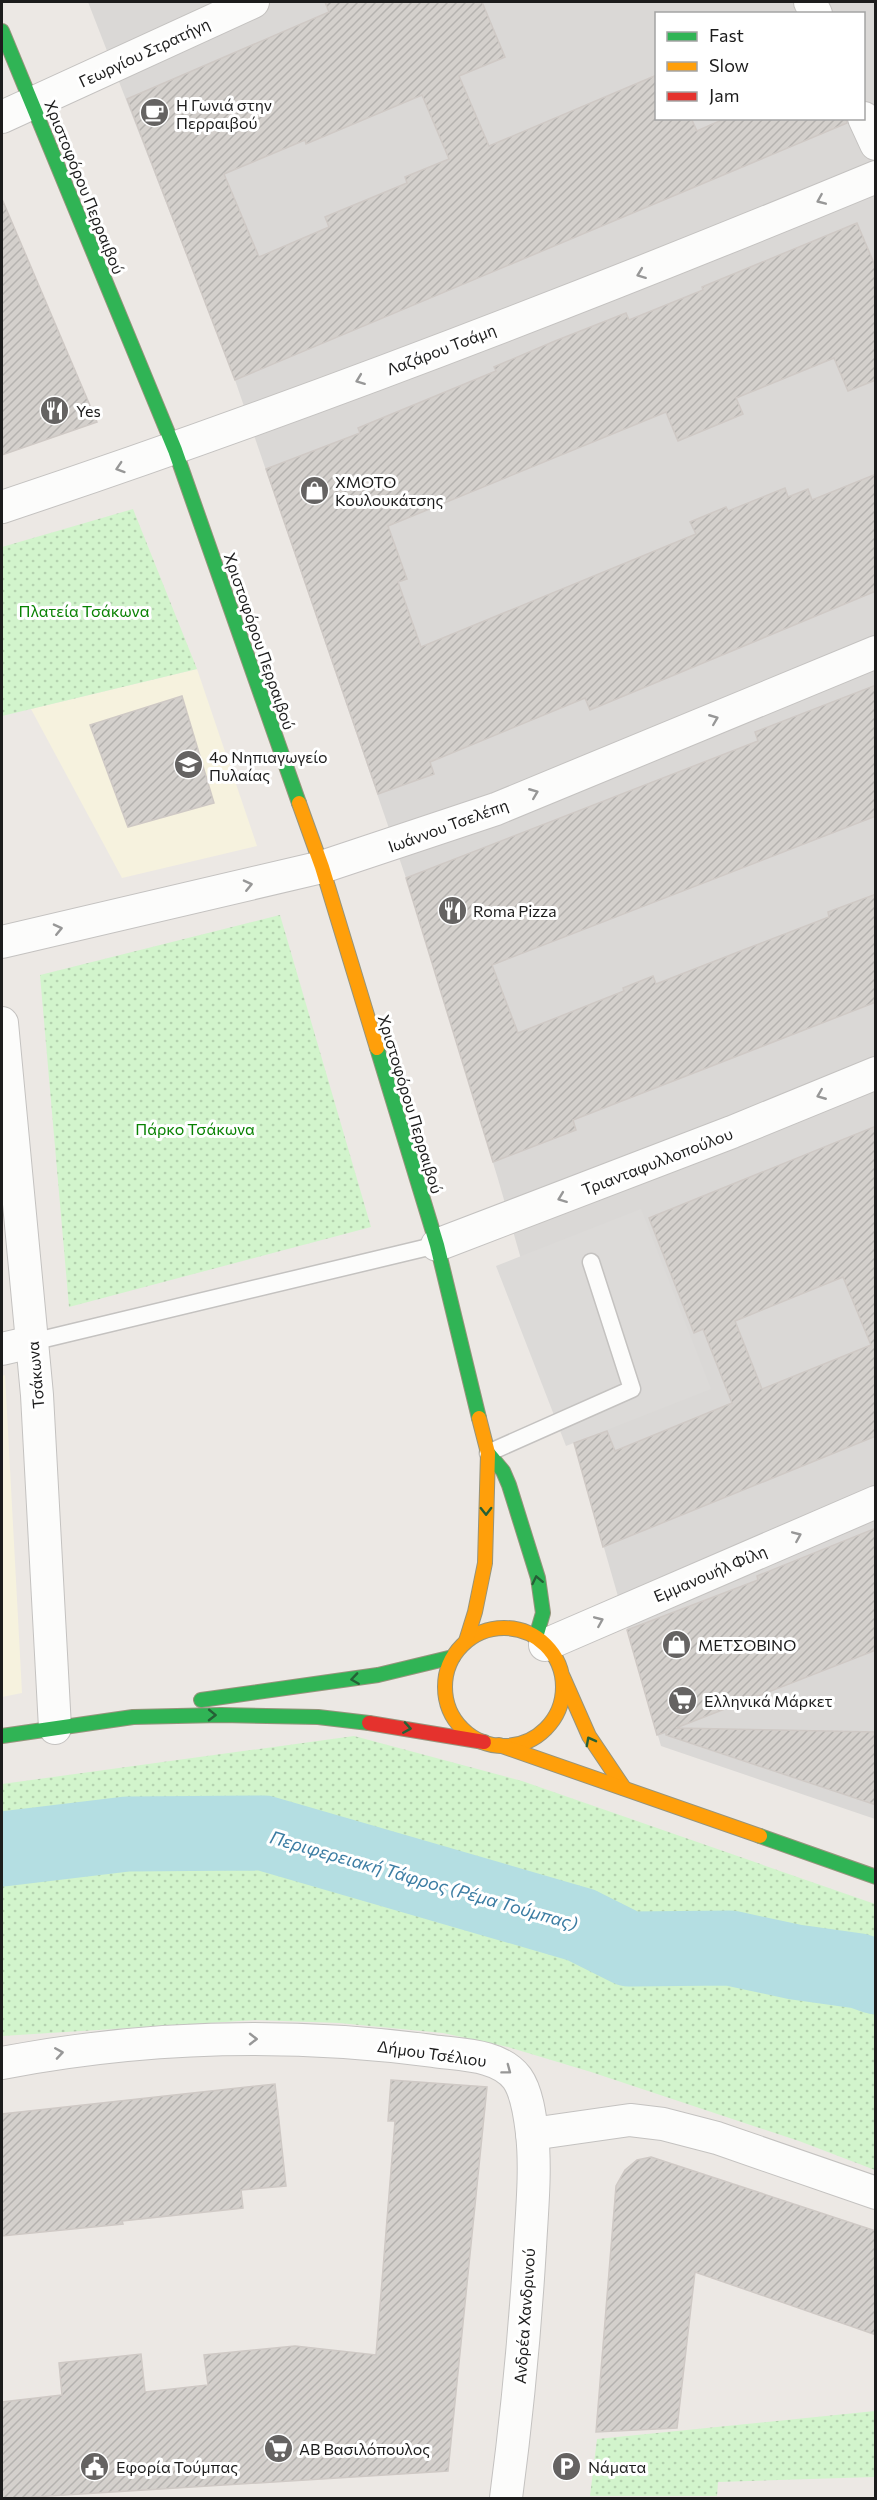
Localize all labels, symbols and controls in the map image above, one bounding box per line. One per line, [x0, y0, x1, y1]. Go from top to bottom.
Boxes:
legend [655, 12, 865, 120]
street label: Γεωργίου Στρατήγη [75, 13, 213, 91]
text: Fast [709, 24, 744, 46]
text: Slow [709, 54, 749, 76]
text: Jam [709, 84, 739, 106]
place label: Η Γωνιά στην Περραιβού [176, 95, 272, 132]
street label: Χριστοφόρου Περραιβού [41, 97, 129, 277]
cafe icon: Η Γωνιά στην Περραιβού [139, 97, 171, 129]
one-way arrow [817, 193, 828, 205]
one-way arrow [636, 266, 647, 279]
street label: Λαζάρου Τσάμη [384, 319, 498, 379]
one-way arrow [356, 372, 366, 385]
restaurant icon: Yes [39, 394, 71, 426]
place label: Yes [76, 401, 101, 420]
one-way arrow [115, 461, 126, 473]
place label: XMOTO Κουλουκάτσης [335, 472, 443, 509]
shop icon: XMOTO Κουλουκάτσης [298, 474, 330, 506]
street label: Χριστοφόρου Περραιβού [221, 550, 299, 732]
park label: Πλατεία Τσάκωνα [19, 601, 149, 620]
one-way arrow [708, 714, 719, 726]
place label: 4ο Νηπιαγωγείο Πυλαίας [209, 747, 328, 784]
school or university icon: 4ο Νηπιαγωγείο Πυλαίας [172, 749, 204, 781]
one-way arrow [527, 788, 538, 800]
street label: Ιωάννου Τσελέπη [385, 794, 511, 856]
one-way arrow [243, 879, 253, 892]
restaurant icon: Roma Pizza [436, 894, 468, 926]
place label: Roma Pizza [473, 901, 557, 920]
one-way arrow [53, 923, 63, 936]
street label: Χριστοφόρου Περραιβού [375, 1012, 447, 1196]
one-way arrow [817, 1088, 828, 1100]
park label: Πάρκο Τσάκωνα [135, 1119, 255, 1138]
street label: Τριανταφυλλοπούλου [579, 1123, 735, 1199]
one-way arrow [558, 1191, 568, 1204]
street label: Τσάκωνα [23, 1341, 47, 1409]
one-way arrow [480, 1507, 493, 1516]
one-way arrow [791, 1531, 802, 1543]
street label: Εμμανουήλ Φίλη [651, 1541, 769, 1605]
one-way arrow [532, 1575, 545, 1585]
one-way arrow [593, 1617, 604, 1629]
shop icon: ΜΕΤΣΟΒΙΝΟ [661, 1628, 693, 1660]
place label: ΜΕΤΣΟΒΙΝΟ [698, 1635, 796, 1654]
one-way arrow [351, 1672, 360, 1684]
supermarket icon: Ελληνικά Μάρκετ [667, 1684, 699, 1716]
place label: Ελληνικά Μάρκετ [704, 1691, 833, 1710]
one-way arrow [208, 1709, 217, 1721]
one-way arrow [401, 1721, 411, 1734]
one-way arrow [586, 1736, 597, 1747]
water label: Περιφερειακή Τάφρος (Ρέμα Τούμπας) [268, 1825, 580, 1935]
one-way arrow [249, 2033, 258, 2046]
street label: Δήμου Τσέλιου [376, 2036, 488, 2070]
one-way arrow [54, 2047, 64, 2059]
one-way arrow [500, 2063, 511, 2074]
street label: Ανδρέα Χανδρινού [510, 2248, 538, 2384]
supermarket icon: ΑΒ Βασιλόπουλος [262, 2432, 294, 2464]
place label: ΑΒ Βασιλόπουλος [299, 2439, 430, 2458]
public building icon: Εφορία Τούμπας [79, 2450, 111, 2482]
parking icon: Νάματα [551, 2450, 583, 2482]
place label: Εφορία Τούμπας [116, 2457, 238, 2476]
place label: Νάματα [588, 2457, 646, 2476]

